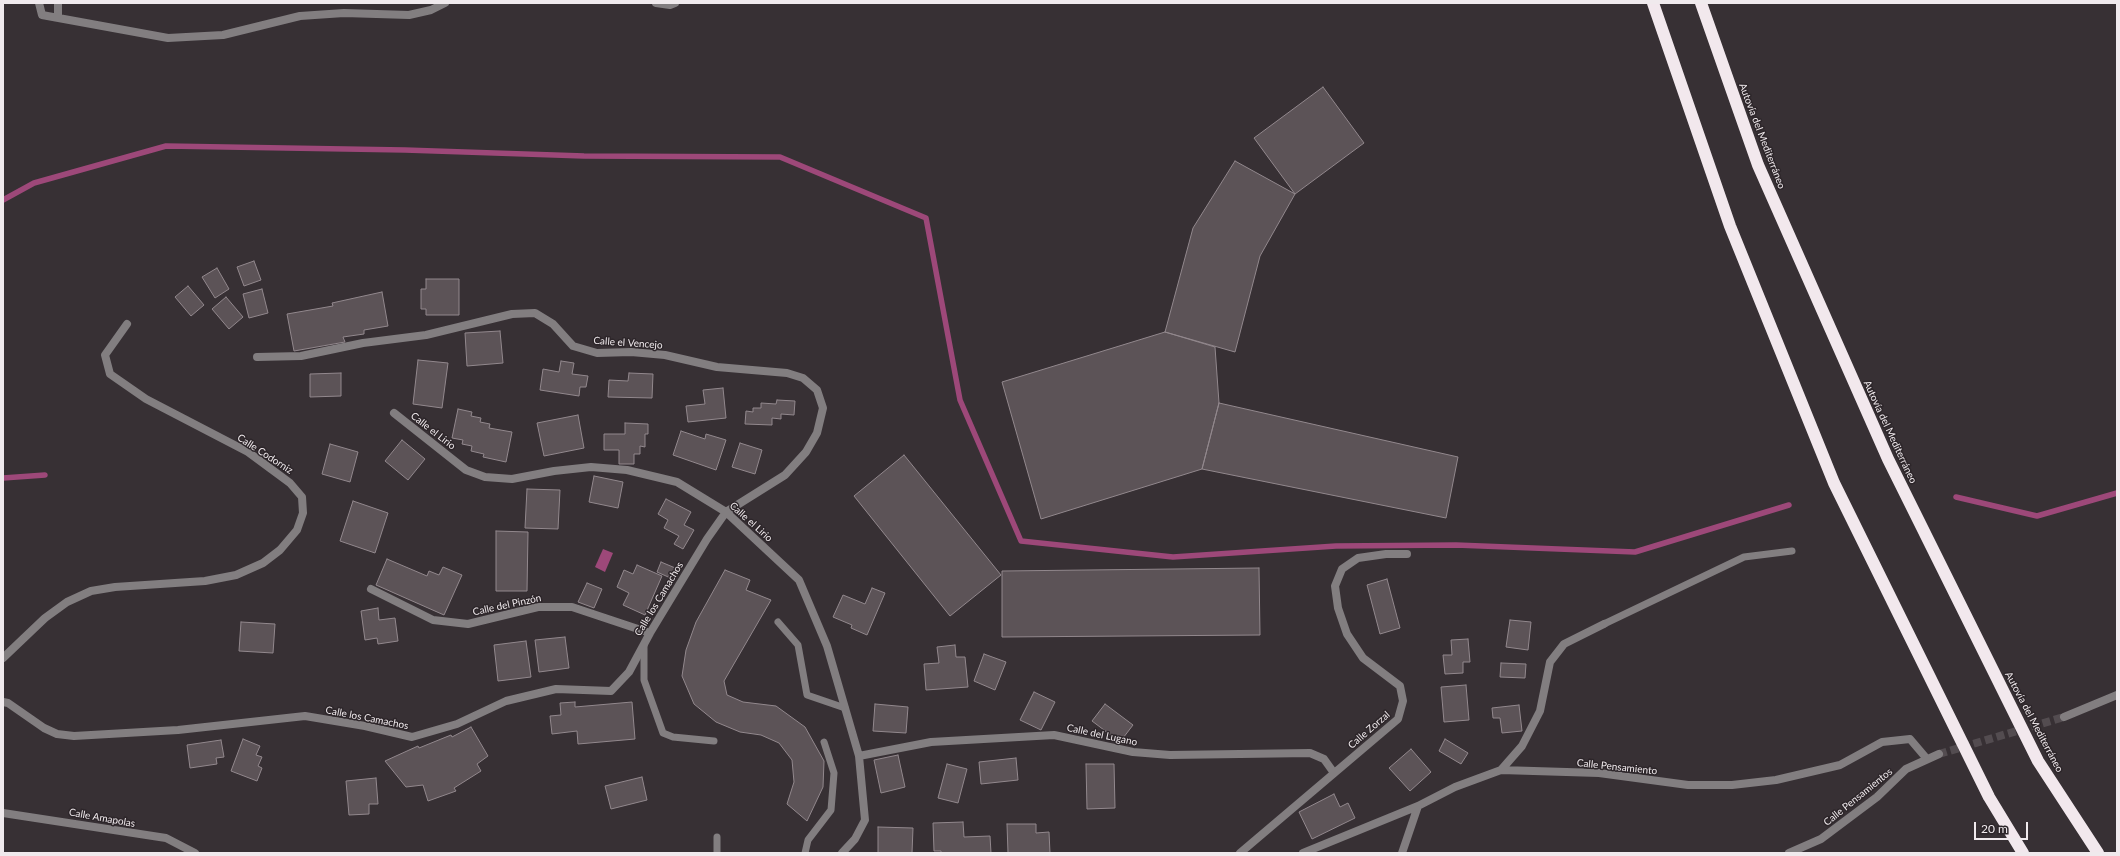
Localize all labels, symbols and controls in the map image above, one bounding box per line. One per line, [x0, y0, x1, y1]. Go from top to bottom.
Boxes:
street label: Autovía del Mediterráneo [1736, 81, 1788, 191]
street label: Calle el Vencejo [593, 335, 663, 351]
street label: Autovía del Mediterráneo [1861, 379, 1919, 485]
street label: Calle el Lirio [408, 410, 458, 452]
street label: Calle Codorniz [235, 432, 295, 476]
street label: Calle el Lirio [727, 500, 775, 544]
street label: Calle los Camachos [632, 560, 686, 638]
street label: Calle del Pinzón [472, 592, 542, 618]
street label: Autovía del Mediterráneo [2002, 670, 2066, 774]
street label: Calle los Camachos [324, 704, 410, 732]
street label: Calle Zorzal [1346, 709, 1392, 751]
street label: Calle del Lugano [1066, 722, 1138, 748]
street label: Calle Pensamiento [1576, 757, 1658, 777]
street label: Calle Pensamientos [1821, 766, 1895, 828]
street label: Calle Amapolas [68, 806, 136, 830]
scale bar [1976, 814, 2030, 840]
text: 20 m [1981, 821, 2008, 836]

